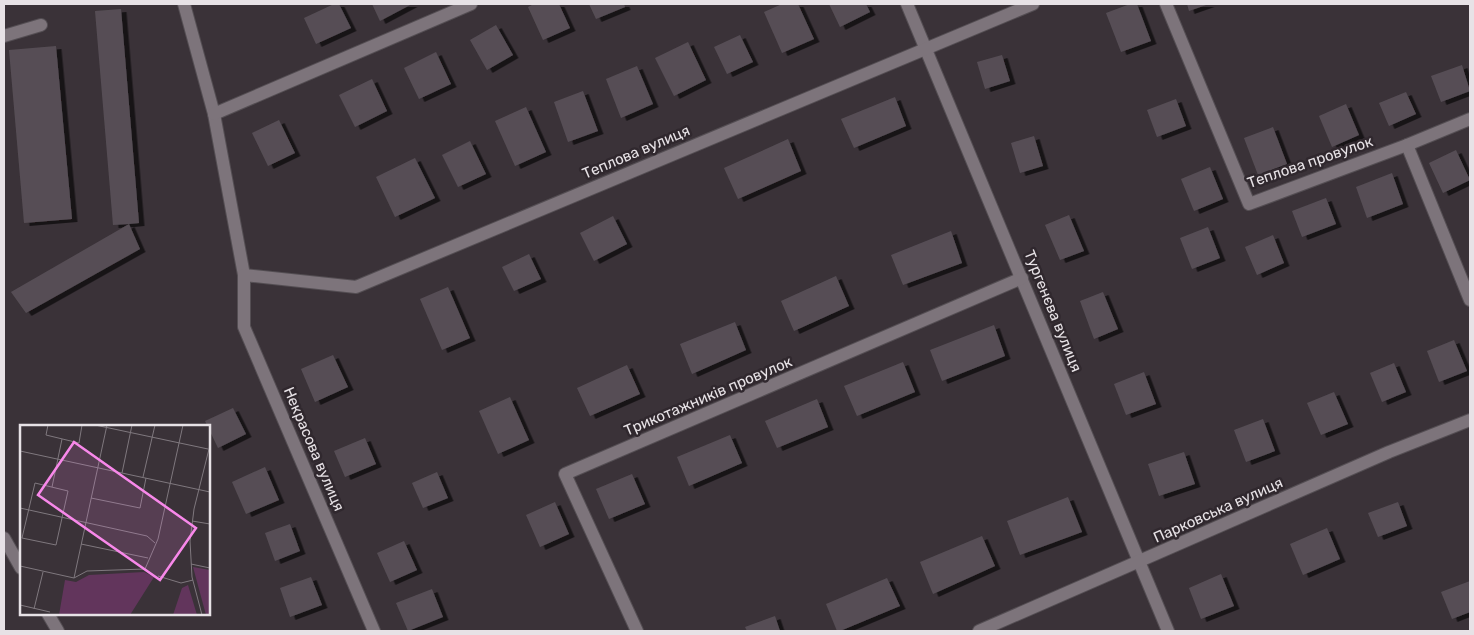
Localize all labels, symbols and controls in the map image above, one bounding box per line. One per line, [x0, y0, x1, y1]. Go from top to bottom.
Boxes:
street label: Теплова вулиця [580, 121, 692, 183]
street label: Теплова провулок [1245, 132, 1375, 192]
street label: Тургенєва вулиця [1020, 247, 1086, 375]
street label: Трикотажників провулок [621, 352, 795, 440]
street label: Некрасова вулиця [280, 384, 348, 514]
inset map [20, 425, 210, 615]
street label: Парковська вулиця [1150, 473, 1286, 547]

